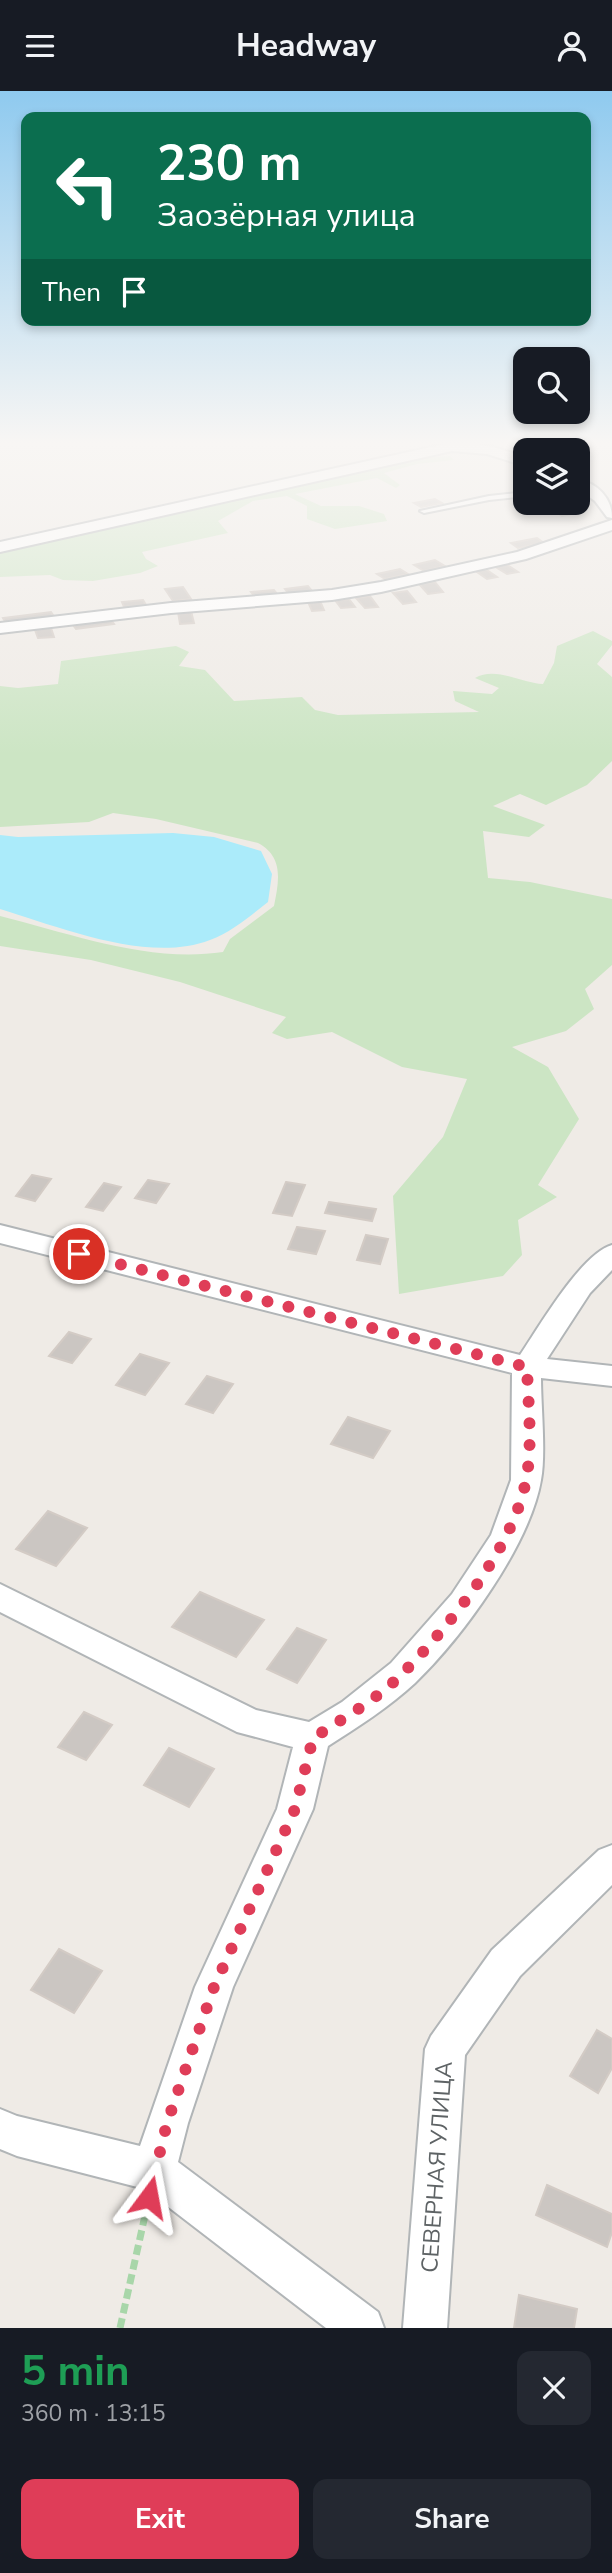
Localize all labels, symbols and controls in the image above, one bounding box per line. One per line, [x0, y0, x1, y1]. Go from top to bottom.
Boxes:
text: Headway [236, 24, 376, 67]
icon: menu [21, 27, 59, 65]
icon: person [553, 27, 591, 65]
text: 230 m [157, 130, 301, 197]
icon: left [42, 140, 133, 231]
text: Заозёрная улица [157, 194, 416, 237]
icon: arrive [115, 273, 153, 311]
text: Then [42, 275, 101, 310]
map controls [513, 347, 590, 515]
button: search [513, 347, 590, 424]
button: layers [513, 438, 590, 515]
pin [49, 1224, 109, 1284]
icon: arrive [60, 1235, 98, 1273]
street label: СЕВЕРНАЯ УЛИЦА [414, 2060, 460, 2274]
position arrow [112, 2160, 186, 2234]
text: 5 min [21, 2343, 130, 2400]
button: close [517, 2351, 591, 2425]
text: 360 m · 13:15 [21, 2398, 166, 2429]
button: Exit [21, 2479, 299, 2559]
button: Share [313, 2479, 591, 2559]

